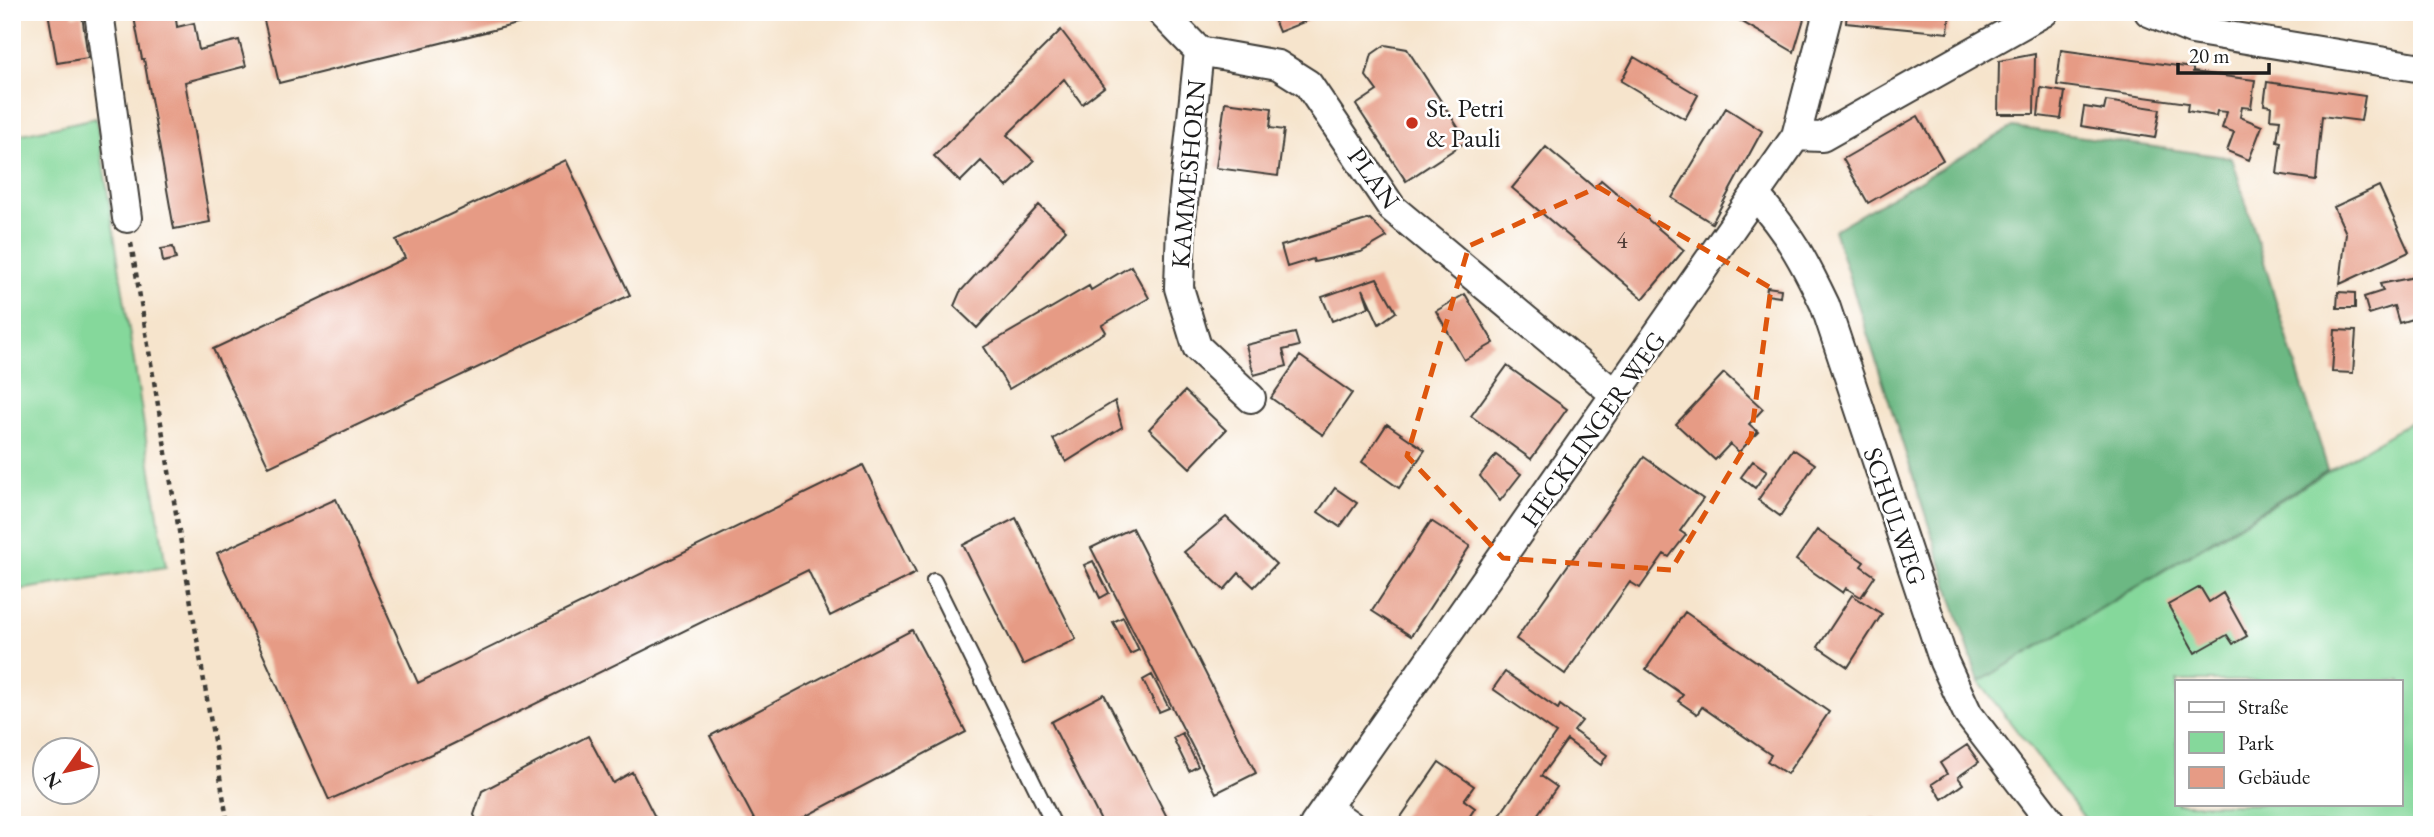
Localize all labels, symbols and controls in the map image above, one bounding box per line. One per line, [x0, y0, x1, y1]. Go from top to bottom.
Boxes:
scale bar [2178, 32, 2270, 76]
text: 20 m [2189, 42, 2230, 69]
street label: KAMMESHORN [1163, 78, 1213, 270]
place label: St. Petri & Pauli [1426, 91, 1504, 155]
marker: St. Petri & Pauli [1404, 115, 1420, 131]
street label: PLAN [1340, 140, 1408, 216]
house number: 4 [1616, 225, 1628, 255]
street label: HECKLINGER WEG [1513, 324, 1673, 533]
street label: SCHULWEG [1856, 443, 1934, 589]
legend [2175, 680, 2402, 806]
text: Straße [2238, 693, 2289, 720]
text: Park [2238, 729, 2275, 756]
north arrow [32, 736, 102, 806]
text: Gebäude [2238, 763, 2310, 790]
text: N [37, 766, 67, 794]

